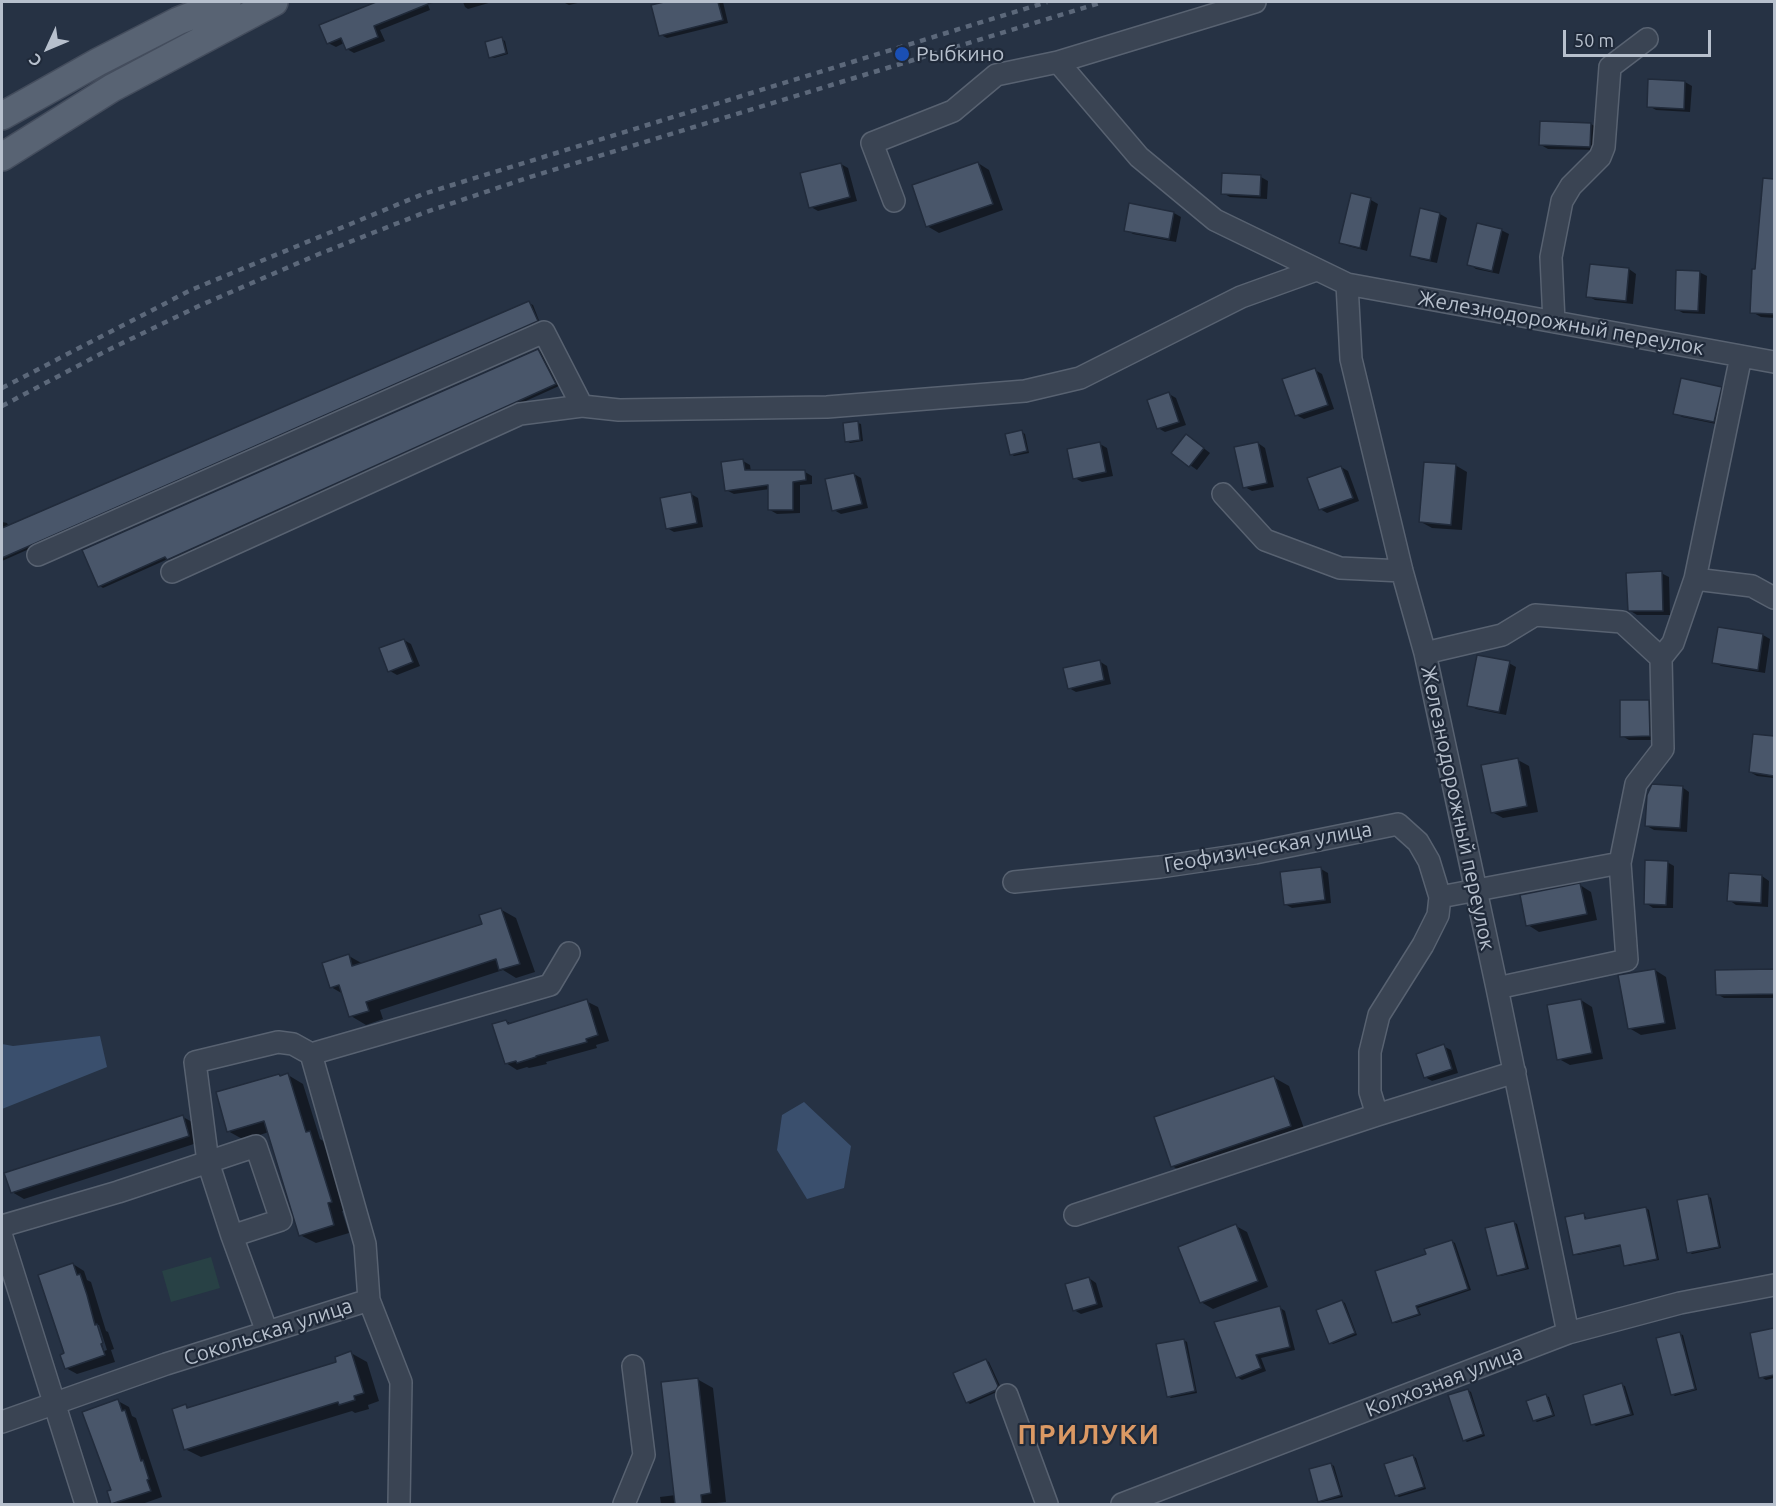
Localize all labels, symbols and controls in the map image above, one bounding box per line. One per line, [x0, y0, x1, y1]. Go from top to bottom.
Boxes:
north arrow [18, 18, 78, 78]
scale bar [1566, 18, 1714, 56]
text: 50 m [1574, 30, 1614, 50]
place label: Рыбкино [916, 41, 1004, 67]
marker: Рыбкино [893, 45, 911, 63]
text: С [25, 51, 45, 70]
street label: Железнодорожный переулок [1416, 285, 1706, 361]
street label: Железнодорожный переулок [1416, 663, 1500, 953]
street label: Геофизическая улица [1162, 816, 1374, 878]
street label: Сокольская улица [180, 1293, 356, 1371]
street label: Колхозная улица [1362, 1339, 1526, 1423]
district label: ПРИЛУКИ [1018, 1419, 1160, 1451]

